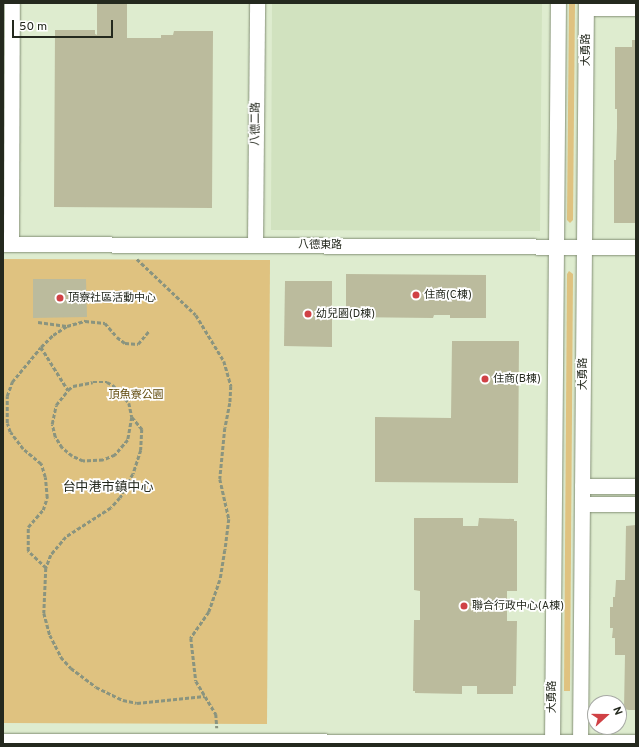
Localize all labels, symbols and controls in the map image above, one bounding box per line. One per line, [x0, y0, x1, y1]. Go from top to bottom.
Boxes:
scale bar [14, 12, 115, 38]
text: 50 m [19, 19, 47, 35]
street label: 大勇路 [579, 34, 593, 66]
street label: 八德二路 [249, 102, 263, 146]
street label: 八德東路 [298, 238, 342, 252]
place label: 住商(C棟) [424, 288, 472, 302]
marker: 住商(C棟) [411, 290, 421, 300]
place label: 頂寮社區活動中心 [68, 291, 156, 305]
marker: 頂寮社區活動中心 [55, 293, 65, 303]
place label: 幼兒園(D棟) [316, 307, 375, 321]
marker: 幼兒園(D棟) [303, 309, 313, 319]
street label: 大勇路 [576, 358, 590, 390]
place label: 住商(B棟) [493, 372, 541, 386]
marker: 住商(B棟) [480, 374, 490, 384]
park label: 頂魚寮公園 [109, 388, 163, 402]
district label: 台中港市鎮中心 [63, 480, 153, 496]
place label: 聯合行政中心(A棟) [472, 599, 564, 613]
marker: 聯合行政中心(A棟) [459, 601, 469, 611]
street label: 大勇路 [545, 681, 559, 713]
north arrow [587, 695, 627, 735]
text: N [609, 705, 625, 717]

